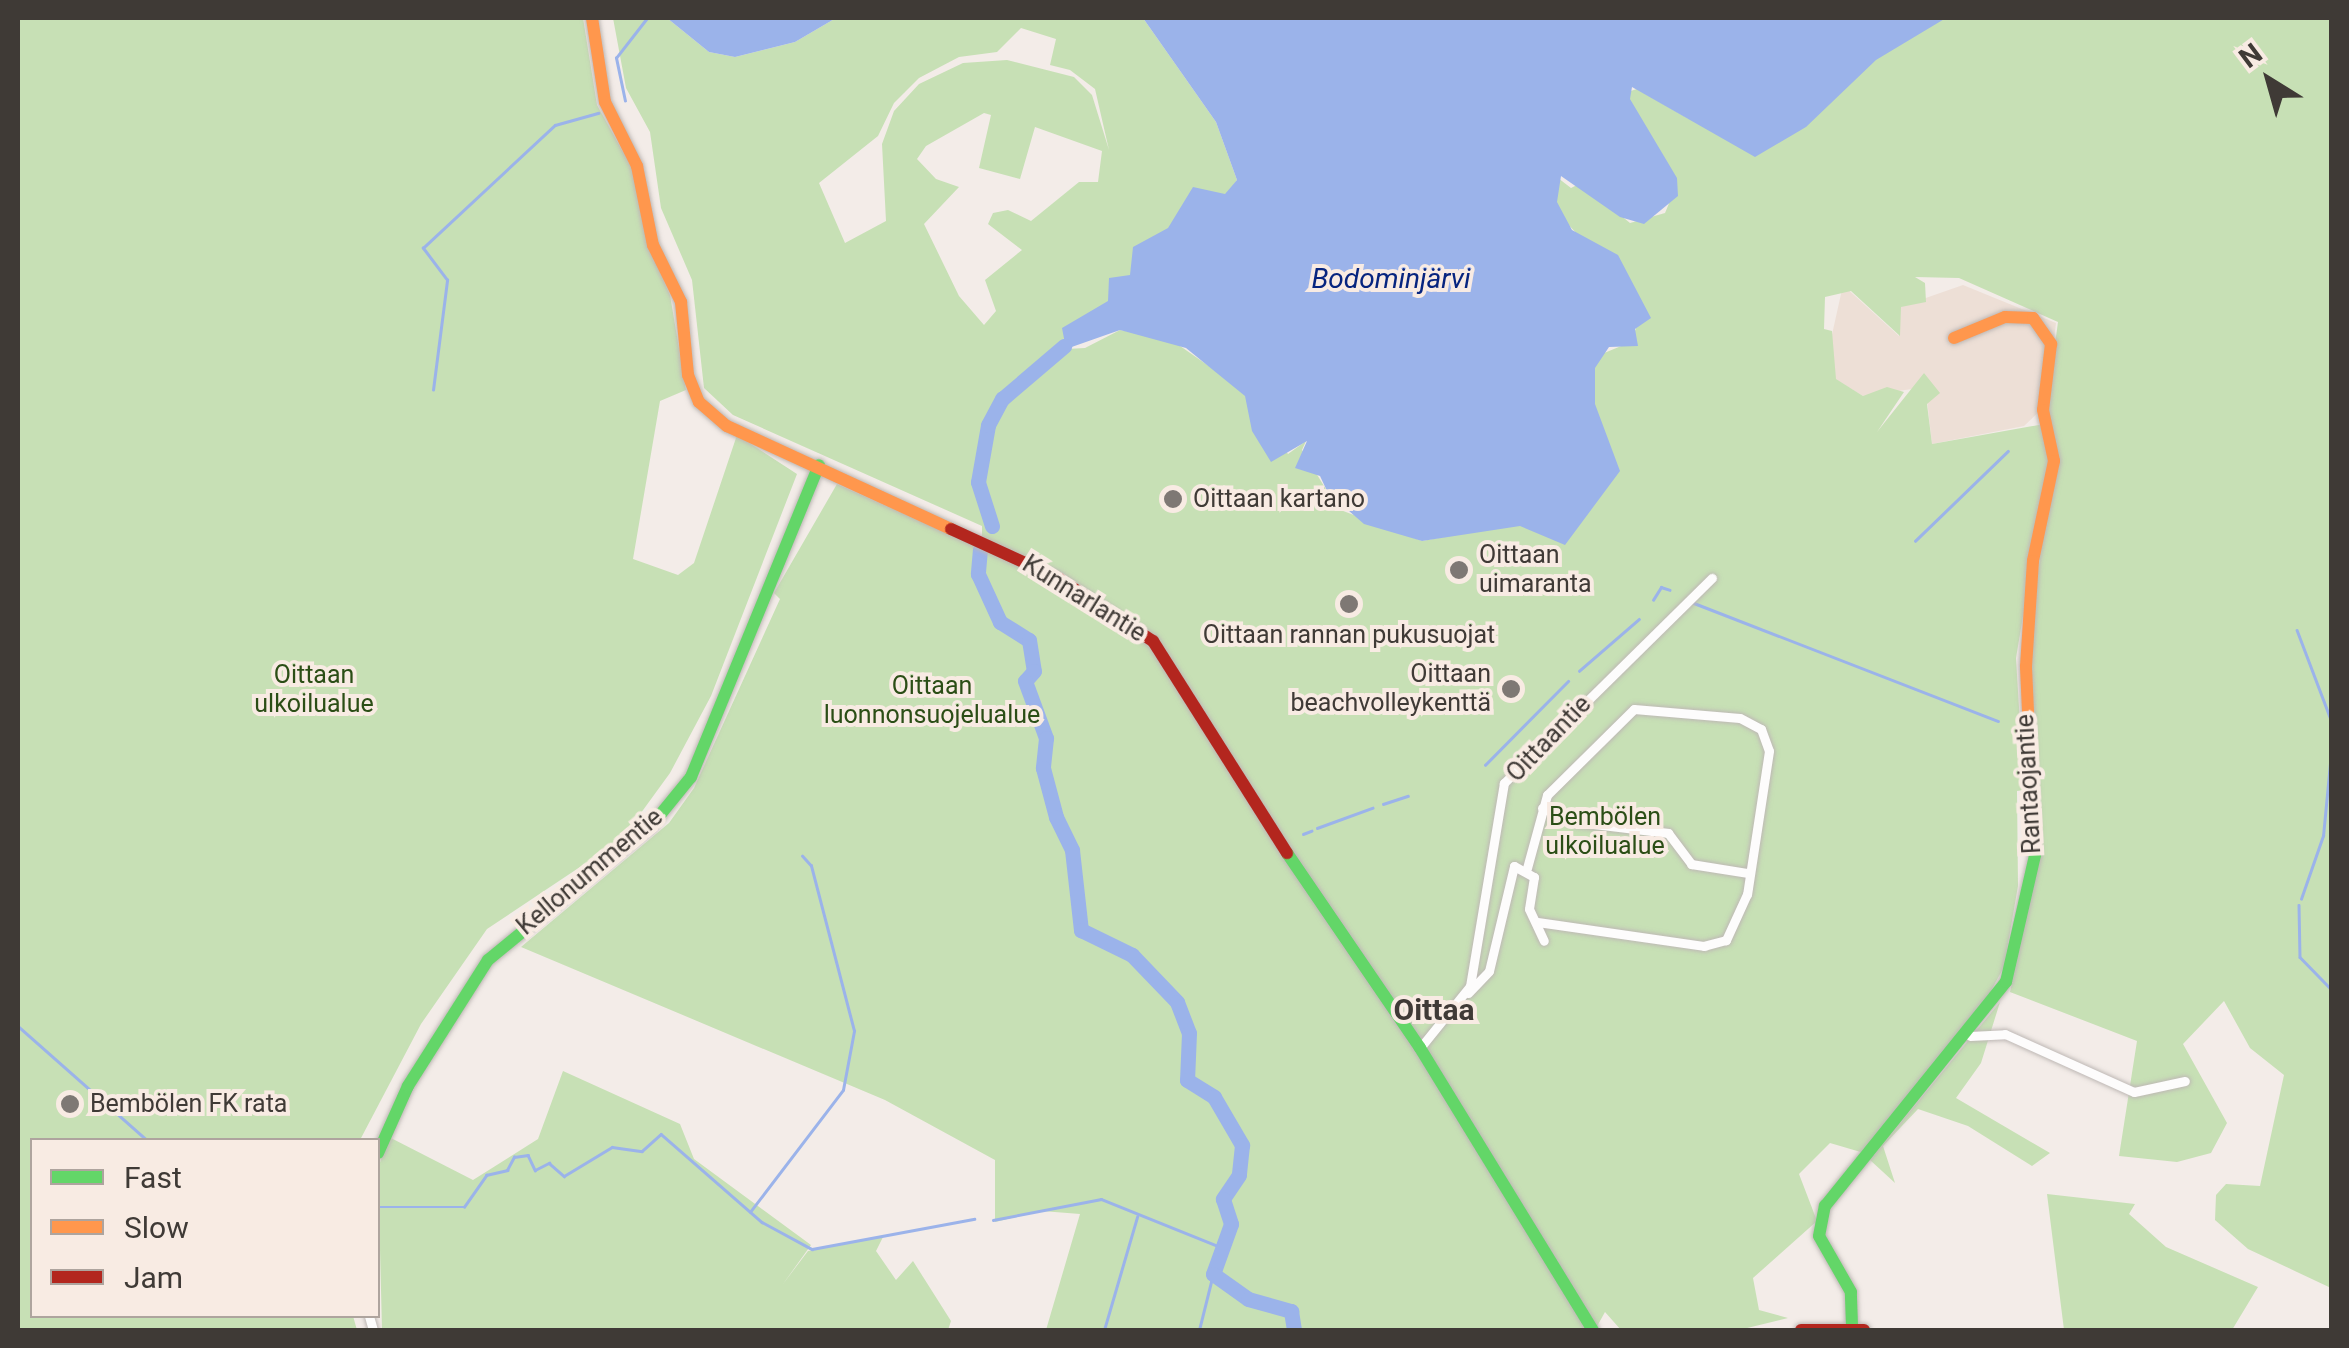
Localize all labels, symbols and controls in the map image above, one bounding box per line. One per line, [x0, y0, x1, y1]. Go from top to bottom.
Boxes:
north arrow [2219, 30, 2319, 130]
text: N [2233, 37, 2268, 75]
water label: Bodominjärvi [1311, 262, 1471, 296]
place label: Oittaan kartano [1193, 484, 1365, 514]
marker: Oittaan kartano [1162, 488, 1184, 510]
place label: Oittaan uimaranta [1479, 541, 1592, 600]
street label: Kunnarlantie [1017, 549, 1151, 649]
marker: Oittaan uimaranta [1448, 559, 1470, 581]
marker: Oittaan rannan pukusuojat [1338, 593, 1360, 615]
place label: Oittaan rannan pukusuojat [1203, 620, 1495, 650]
place label: Oittaan beachvolleykenttä [1291, 660, 1491, 719]
park label: Oittaan ulkoilualue [254, 661, 374, 720]
park label: Oittaan luonnonsuojelualue [824, 672, 1040, 731]
marker: Oittaan beachvolleykenttä [1500, 678, 1522, 700]
street label: Oittaantie [1501, 690, 1597, 788]
street label: Rantaojantie [2010, 713, 2048, 855]
street label: Kellonummentie [511, 802, 669, 942]
park label: Bembölen ulkoilualue [1545, 803, 1665, 862]
district label: Oittaa [1393, 992, 1475, 1028]
place label: Bembölen FK rata [90, 1089, 287, 1119]
marker: Bembölen FK rata [59, 1093, 81, 1115]
legend [30, 1138, 380, 1318]
text: Fast [124, 1160, 182, 1195]
text: Slow [124, 1210, 189, 1245]
text: Jam [124, 1260, 183, 1295]

